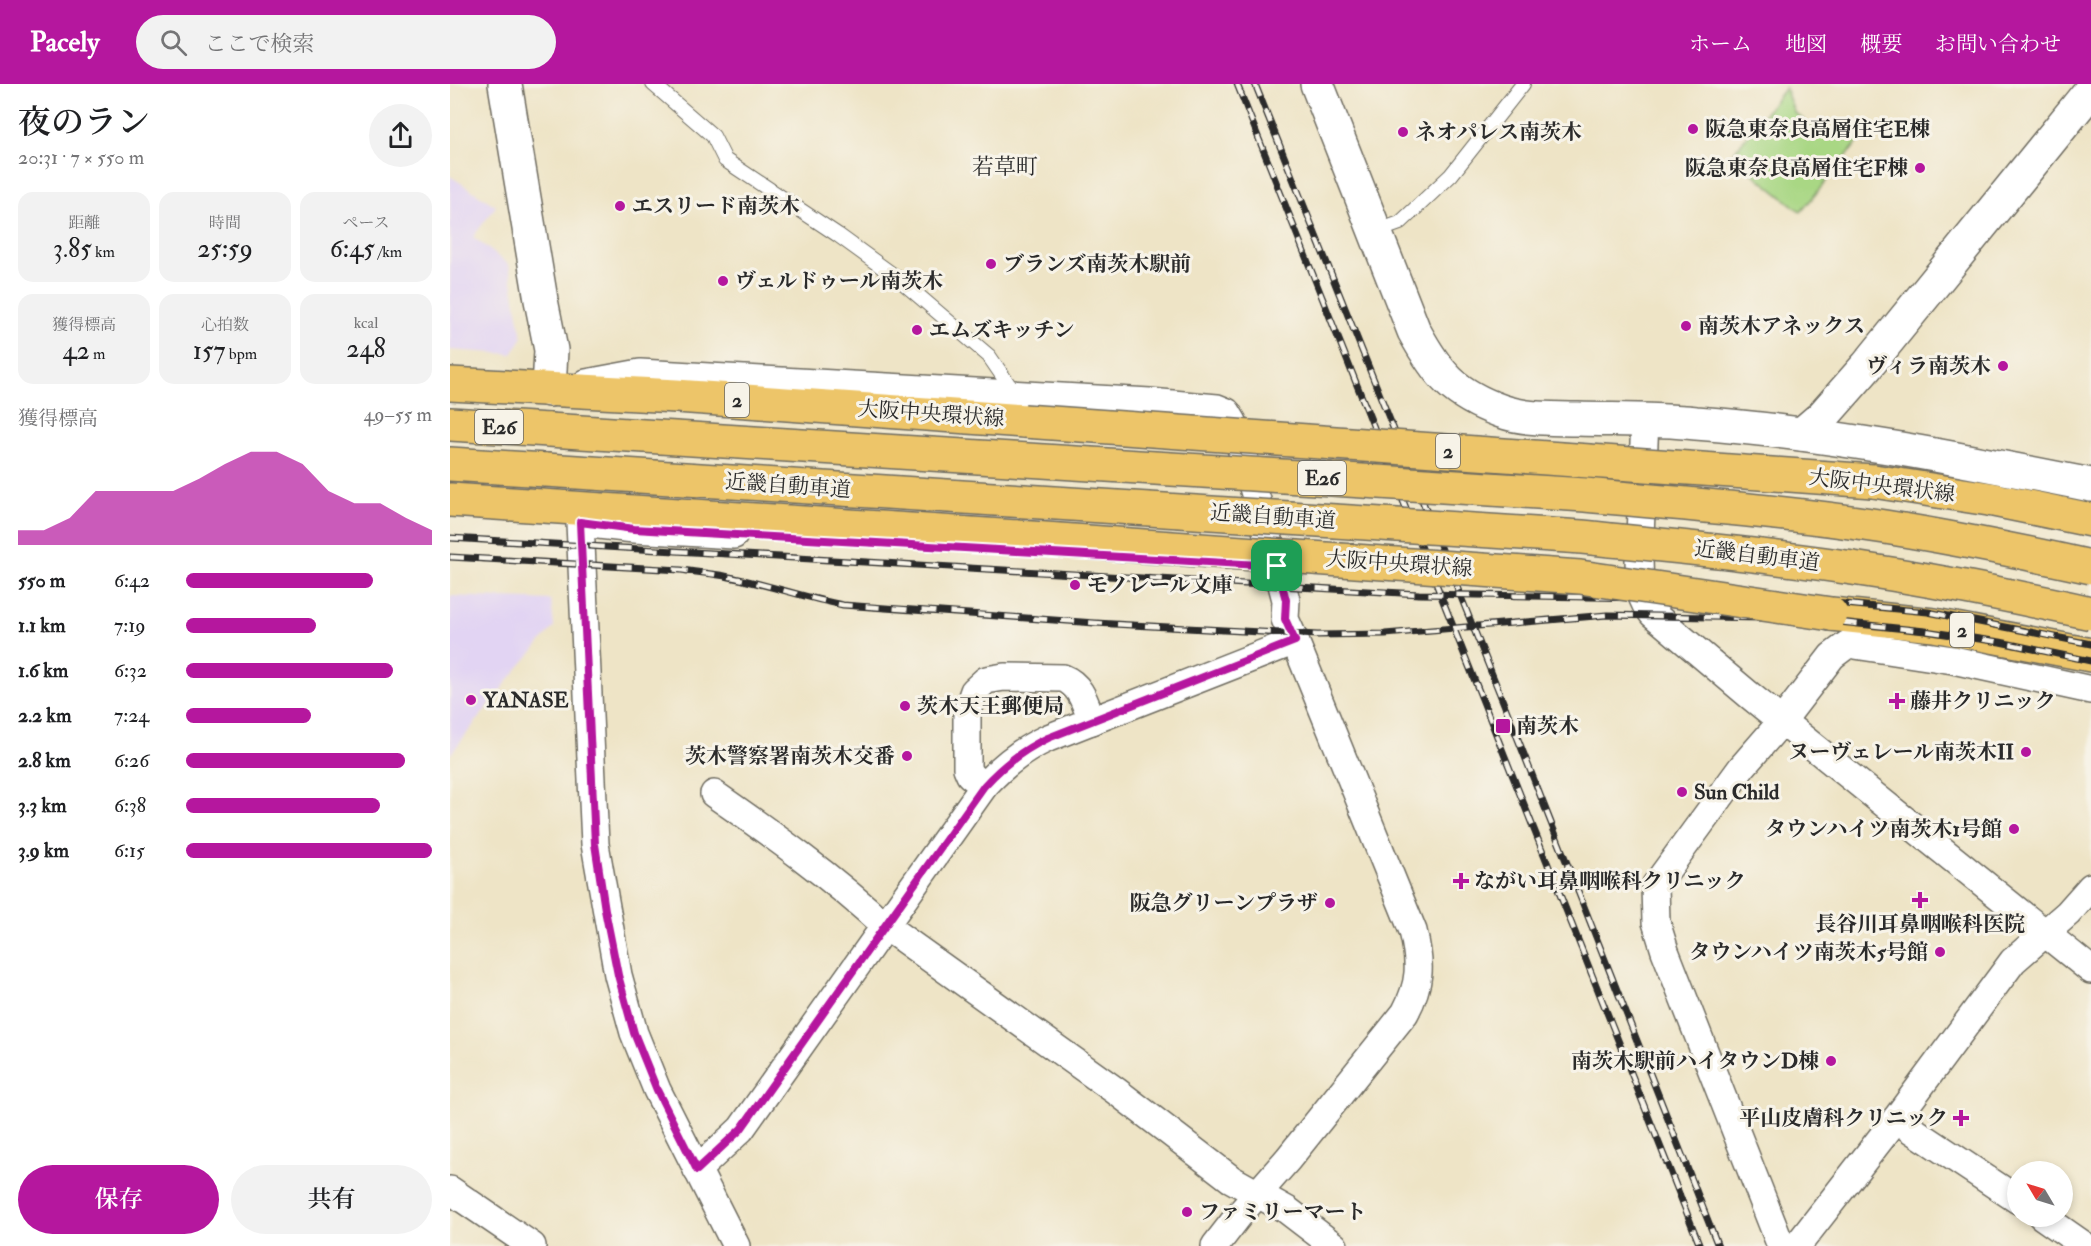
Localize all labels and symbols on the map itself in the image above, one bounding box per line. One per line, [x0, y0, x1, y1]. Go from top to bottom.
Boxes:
place label: 阪急東奈良高層住宅E棟 [1705, 116, 1930, 143]
place label: ネオパレス南茨木 [1415, 119, 1582, 146]
marker: 阪急東奈良高層住宅E棟 [1686, 122, 1700, 136]
marker: ネオパレス南茨木 [1396, 125, 1410, 139]
district label: 若草町 [972, 153, 1038, 181]
place label: 阪急東奈良高層住宅F棟 [1685, 155, 1908, 182]
marker: 阪急東奈良高層住宅F棟 [1913, 161, 1927, 175]
place label: エスリード南茨木 [632, 193, 800, 220]
marker: エスリード南茨木 [613, 199, 627, 213]
place label: ブランズ南茨木駅前 [1003, 251, 1191, 278]
marker: ブランズ南茨木駅前 [984, 257, 998, 271]
place label: ヴェルドゥール南茨木 [735, 268, 943, 295]
marker: ヴェルドゥール南茨木 [716, 274, 730, 288]
place label: 南茨木アネックス [1698, 313, 1865, 340]
place label: エムズキッチン [929, 317, 1075, 344]
marker: 南茨木アネックス [1679, 319, 1693, 333]
marker: エムズキッチン [910, 323, 924, 337]
place label: ヴィラ南茨木 [1866, 353, 1991, 380]
marker: ヴィラ南茨木 [1996, 359, 2010, 373]
road number: 2 [725, 383, 749, 417]
street label: 大阪中央環状線 [857, 395, 1005, 433]
road number: E26 [475, 410, 523, 444]
road number: 2 [1436, 434, 1460, 468]
road number: E26 [1298, 461, 1346, 495]
street label: 大阪中央環状線 [1807, 464, 1957, 508]
street label: 近畿自動車道 [724, 468, 852, 504]
street label: 近畿自動車道 [1209, 499, 1337, 535]
street label: 近畿自動車道 [1693, 535, 1821, 577]
pin [1251, 540, 1302, 591]
street label: 大阪中央環状線 [1325, 545, 1473, 583]
place label: モノレール文庫 [1087, 572, 1233, 599]
marker: モノレール文庫 [1068, 578, 1082, 592]
road number: 2 [1950, 613, 1974, 647]
place label: YANASE [482, 687, 569, 714]
place label: 藤井クリニック [1910, 688, 2056, 715]
marker: 藤井クリニック [1888, 692, 1906, 710]
marker: YANASE [464, 693, 478, 707]
place label: 茨木天王郵便局 [917, 693, 1064, 720]
marker: 茨木天王郵便局 [898, 699, 912, 713]
place label: 南茨木 [1516, 713, 1579, 740]
marker: 南茨木 [1494, 717, 1512, 735]
place label: ヌーヴェレール南茨木II [1788, 739, 2015, 766]
place label: 茨木警察署南茨木交番 [685, 743, 895, 770]
marker: ヌーヴェレール南茨木II [2019, 745, 2033, 759]
marker: 茨木警察署南茨木交番 [900, 749, 914, 763]
place label: Sun Child [1694, 779, 1780, 806]
marker: Sun Child [1675, 785, 1689, 799]
place label: タウンハイツ南茨木1号館 [1765, 816, 2002, 843]
marker: タウンハイツ南茨木1号館 [2007, 822, 2021, 836]
place label: ながい耳鼻咽喉科クリニック [1474, 868, 1746, 895]
marker: ながい耳鼻咽喉科クリニック [1452, 872, 1470, 890]
place label: 阪急グリーンプラザ [1129, 890, 1318, 917]
marker: 長谷川耳鼻咽喉科医院 [1911, 891, 1929, 909]
marker: 阪急グリーンプラザ [1323, 896, 1337, 910]
place label: 長谷川耳鼻咽喉科医院 [1815, 911, 2025, 938]
place label: タウンハイツ南茨木5号館 [1689, 939, 1928, 966]
marker: タウンハイツ南茨木5号館 [1933, 945, 1947, 959]
place label: 南茨木駅前ハイタウンD棟 [1571, 1048, 1819, 1075]
marker: 南茨木駅前ハイタウンD棟 [1824, 1054, 1838, 1068]
place label: 平山皮膚科クリニック [1739, 1105, 1948, 1132]
marker: 平山皮膚科クリニック [1952, 1109, 1970, 1127]
north arrow [2007, 1161, 2073, 1227]
place label: ファミリーマート [1199, 1199, 1367, 1226]
marker: ファミリーマート [1180, 1205, 1194, 1219]

